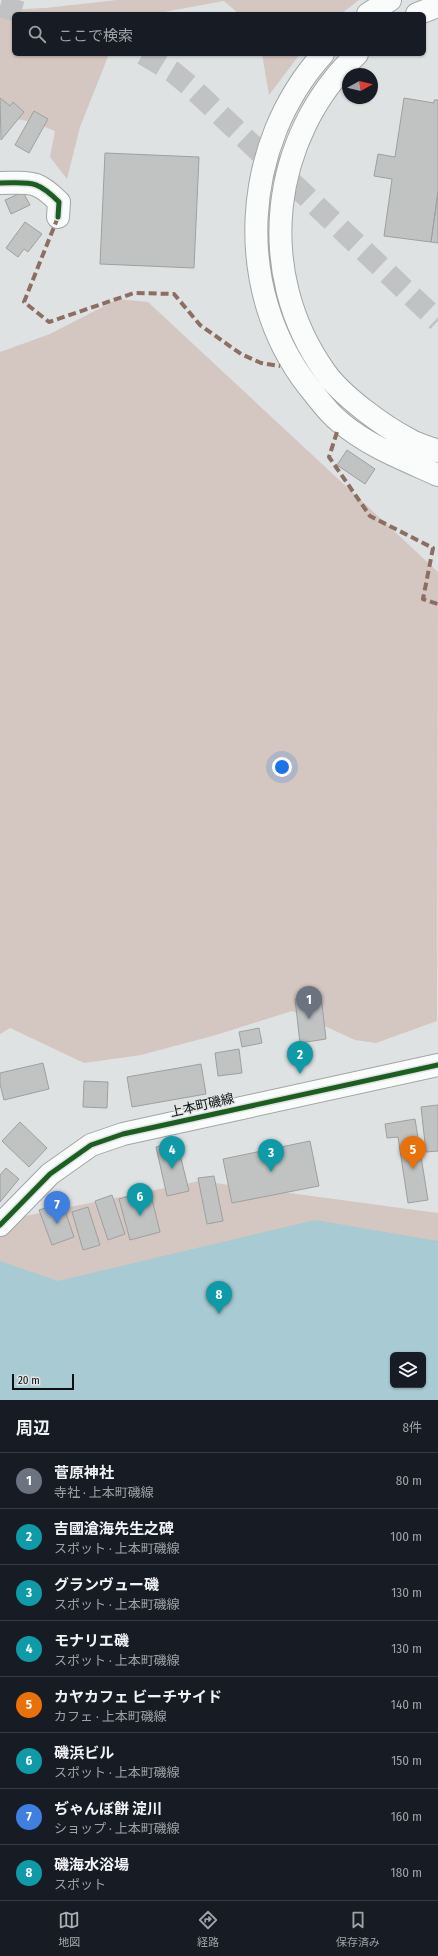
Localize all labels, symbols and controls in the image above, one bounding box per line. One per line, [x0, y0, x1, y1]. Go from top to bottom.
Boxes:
search box [12, 12, 426, 56]
icon: search [26, 23, 48, 45]
text: ここで検索 [58, 27, 133, 45]
north arrow [342, 68, 378, 104]
your location [272, 757, 292, 777]
pin: 1 [296, 986, 322, 1019]
pin: 2 [287, 1041, 313, 1074]
street label: 上本町磯線 [169, 1090, 235, 1120]
pin: 4 [159, 1136, 185, 1169]
pin: 5 [400, 1136, 426, 1169]
pin: 3 [258, 1139, 284, 1172]
pin: 6 [127, 1183, 153, 1216]
pin: 7 [44, 1191, 70, 1224]
pin: 8 [206, 1281, 232, 1314]
map controls [390, 1352, 426, 1388]
button: layers [390, 1352, 426, 1388]
scale bar [12, 1372, 74, 1391]
text: 20 m [18, 1374, 40, 1387]
text: 周辺 [16, 1418, 50, 1439]
text: 8件 [402, 1420, 422, 1435]
text: 菅原神社 [54, 1464, 114, 1482]
text: 1 [26, 1473, 32, 1488]
text: 80 m [396, 1473, 422, 1488]
text: 寺社 · 上本町磯線 [54, 1485, 154, 1500]
text: 吉國滄海先生之碑 [54, 1520, 174, 1538]
text: 2 [26, 1529, 32, 1544]
text: 100 m [390, 1529, 422, 1544]
text: スポット · 上本町磯線 [54, 1541, 180, 1556]
text: グランヴュー磯 [54, 1576, 159, 1594]
text: 3 [26, 1585, 32, 1600]
text: 130 m [391, 1585, 422, 1600]
text: スポット · 上本町磯線 [54, 1597, 180, 1612]
text: モナリエ磯 [54, 1632, 129, 1650]
text: 4 [26, 1641, 32, 1656]
text: 130 m [391, 1641, 422, 1656]
text: スポット · 上本町磯線 [54, 1653, 180, 1668]
text: カヤカフェ ビーチサイド [54, 1688, 222, 1706]
text: 5 [26, 1697, 32, 1712]
text: 140 m [391, 1697, 422, 1712]
text: カフェ · 上本町磯線 [54, 1709, 167, 1724]
text: 磯浜ビル [54, 1744, 114, 1762]
text: 6 [26, 1753, 32, 1768]
text: 150 m [391, 1753, 422, 1768]
text: スポット · 上本町磯線 [54, 1765, 180, 1780]
text: ぢゃんぼ餅 淀川 [54, 1800, 162, 1818]
text: 7 [26, 1809, 32, 1824]
text: 160 m [391, 1809, 422, 1824]
text: ショップ · 上本町磯線 [54, 1821, 180, 1836]
text: 磯海水浴場 [54, 1856, 129, 1874]
text: 8 [26, 1865, 32, 1880]
text: 180 m [391, 1865, 422, 1880]
text: スポット [54, 1877, 106, 1892]
tab: 地図 [58, 1909, 80, 1949]
tab: 経路 [197, 1909, 219, 1949]
tab: 保存済み [336, 1909, 380, 1949]

